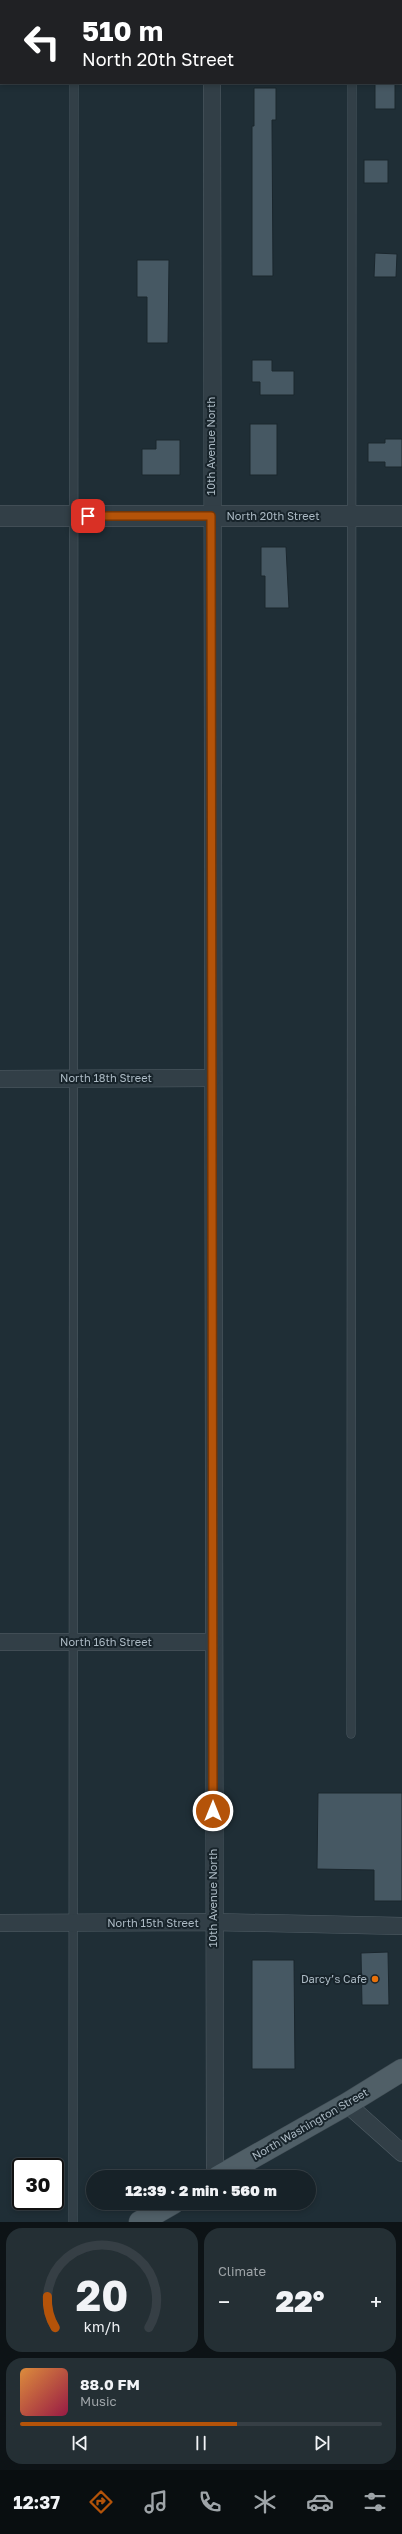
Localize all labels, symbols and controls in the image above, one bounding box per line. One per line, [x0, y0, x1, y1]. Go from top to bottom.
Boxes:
text: 510 m [82, 14, 163, 47]
icon: left [16, 16, 68, 68]
text: North 20th Street [82, 48, 234, 70]
street label: 10th Avenue North [204, 397, 217, 495]
pin [71, 499, 105, 533]
icon: arrive [77, 505, 99, 527]
street label: North 20th Street [226, 509, 320, 522]
street label: North 18th Street [60, 1071, 152, 1084]
street label: North 16th Street [60, 1635, 152, 1648]
position arrow [192, 1790, 234, 1832]
street label: 10th Avenue North [206, 1849, 219, 1947]
street label: North 15th Street [107, 1916, 199, 1929]
place label: Darcy’s Cafe [301, 1972, 367, 1985]
marker: Darcy’s Cafe [370, 1974, 380, 1984]
street label: North Washington Street [249, 2085, 370, 2162]
speed limit sign: 30 [12, 2158, 64, 2210]
text: 12:39 · 2 min · 560 m [125, 2181, 277, 2199]
text: Climate [218, 2263, 266, 2279]
text: 20 [76, 2270, 128, 2320]
text: 22° [276, 2283, 324, 2319]
text: − [218, 2288, 230, 2315]
text: + [370, 2288, 382, 2315]
text: km/h [84, 2318, 120, 2335]
text: 88.0 FM [80, 2375, 140, 2393]
text: Music [80, 2393, 117, 2409]
icon: previous [69, 2432, 91, 2454]
icon: pause [190, 2432, 212, 2454]
icon: next [311, 2432, 333, 2454]
icon: directions [87, 2488, 115, 2516]
icon: music [142, 2488, 170, 2516]
icon: phone [196, 2488, 224, 2516]
icon: climate [251, 2488, 279, 2516]
icon: car [306, 2488, 334, 2516]
icon: filters [361, 2488, 389, 2516]
text: 12:37 [13, 2491, 60, 2513]

